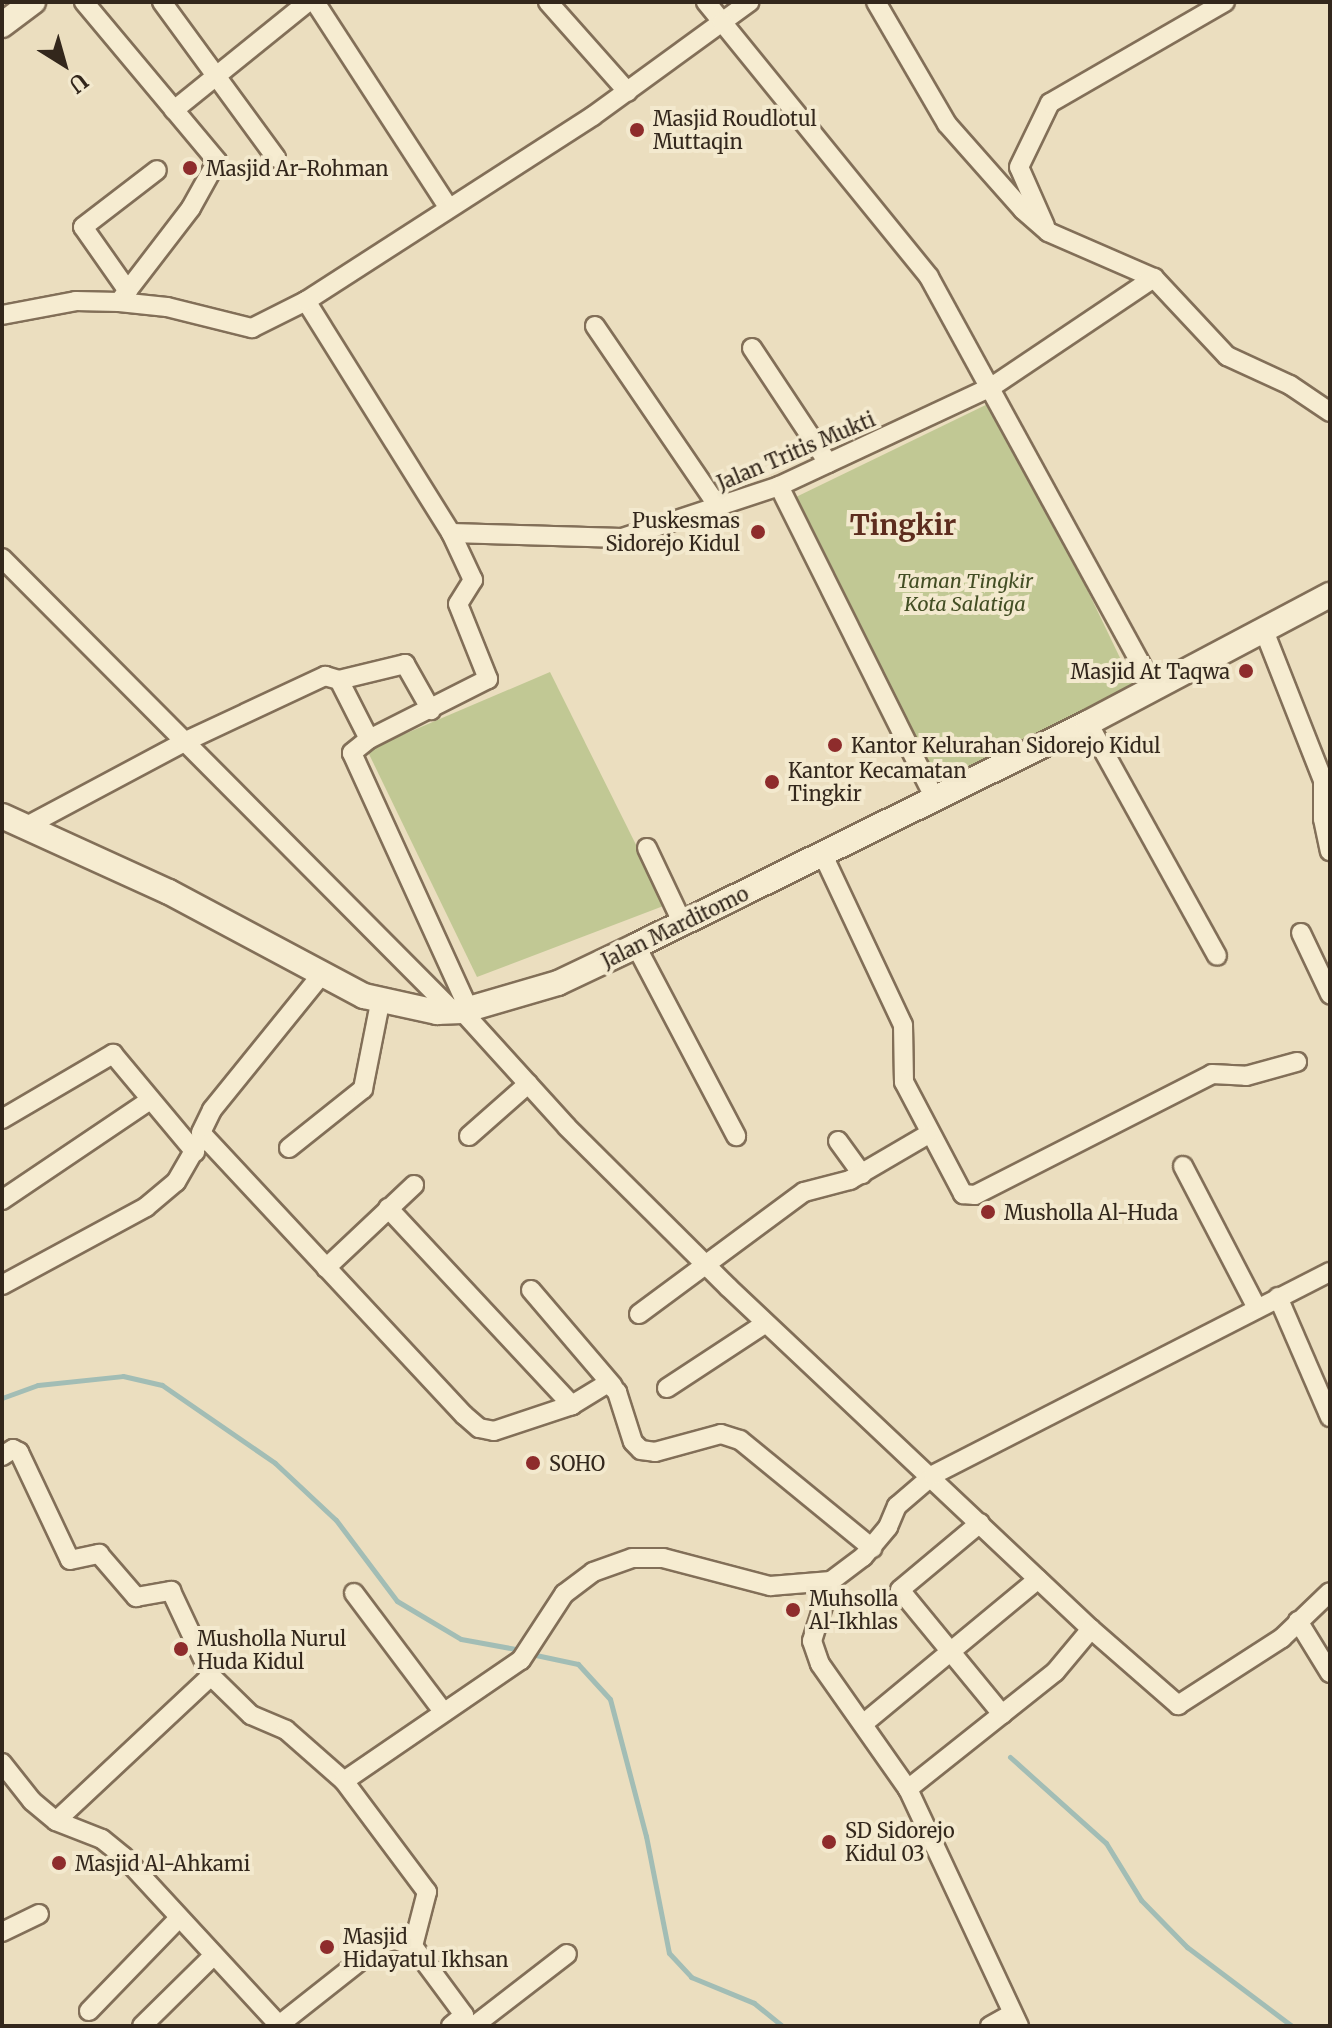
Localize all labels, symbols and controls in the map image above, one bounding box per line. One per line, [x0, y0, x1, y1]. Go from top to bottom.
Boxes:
north arrow [24, 24, 104, 104]
text: U [63, 67, 93, 99]
place label: Masjid Roudlotul Muttaqin [653, 106, 817, 153]
marker: Masjid Roudlotul Muttaqin [628, 121, 646, 139]
place label: Masjid Ar-Rohman [206, 156, 389, 180]
marker: Masjid Ar-Rohman [181, 159, 199, 177]
street label: Jalan Tritis Mukti [713, 407, 879, 495]
place label: Puskesmas Sidorejo Kidul [605, 508, 740, 555]
district label: Tingkir [850, 508, 956, 542]
marker: Puskesmas Sidorejo Kidul [747, 521, 769, 543]
park label: Taman Tingkir Kota Salatiga [897, 569, 1033, 616]
place label: Masjid At Taqwa [1071, 659, 1230, 683]
marker: Masjid At Taqwa [1237, 662, 1255, 680]
place label: Kantor Kelurahan Sidorejo Kidul [851, 733, 1160, 757]
marker: Kantor Kelurahan Sidorejo Kidul [826, 736, 844, 754]
place label: Kantor Kecamatan Tingkir [788, 758, 966, 805]
marker: Kantor Kecamatan Tingkir [763, 773, 781, 791]
street label: Jalan Marditomo [598, 881, 752, 973]
place label: Musholla Al-Huda [1004, 1200, 1178, 1224]
marker: Musholla Al-Huda [979, 1203, 997, 1221]
place label: SOHO [549, 1451, 605, 1475]
marker: SOHO [524, 1454, 542, 1472]
place label: Muhsolla Al-Ikhlas [809, 1586, 898, 1633]
marker: Muhsolla Al-Ikhlas [784, 1601, 802, 1619]
place label: Musholla Nurul Huda Kidul [197, 1626, 346, 1673]
marker: Musholla Nurul Huda Kidul [172, 1640, 190, 1658]
place label: SD Sidorejo Kidul 03 [845, 1818, 955, 1865]
marker: SD Sidorejo Kidul 03 [820, 1833, 838, 1851]
place label: Masjid Al-Ahkami [75, 1851, 250, 1875]
marker: Masjid Al-Ahkami [50, 1854, 68, 1872]
place label: Masjid Hidayatul Ikhsan [343, 1924, 509, 1971]
marker: Masjid Hidayatul Ikhsan [318, 1938, 336, 1956]

